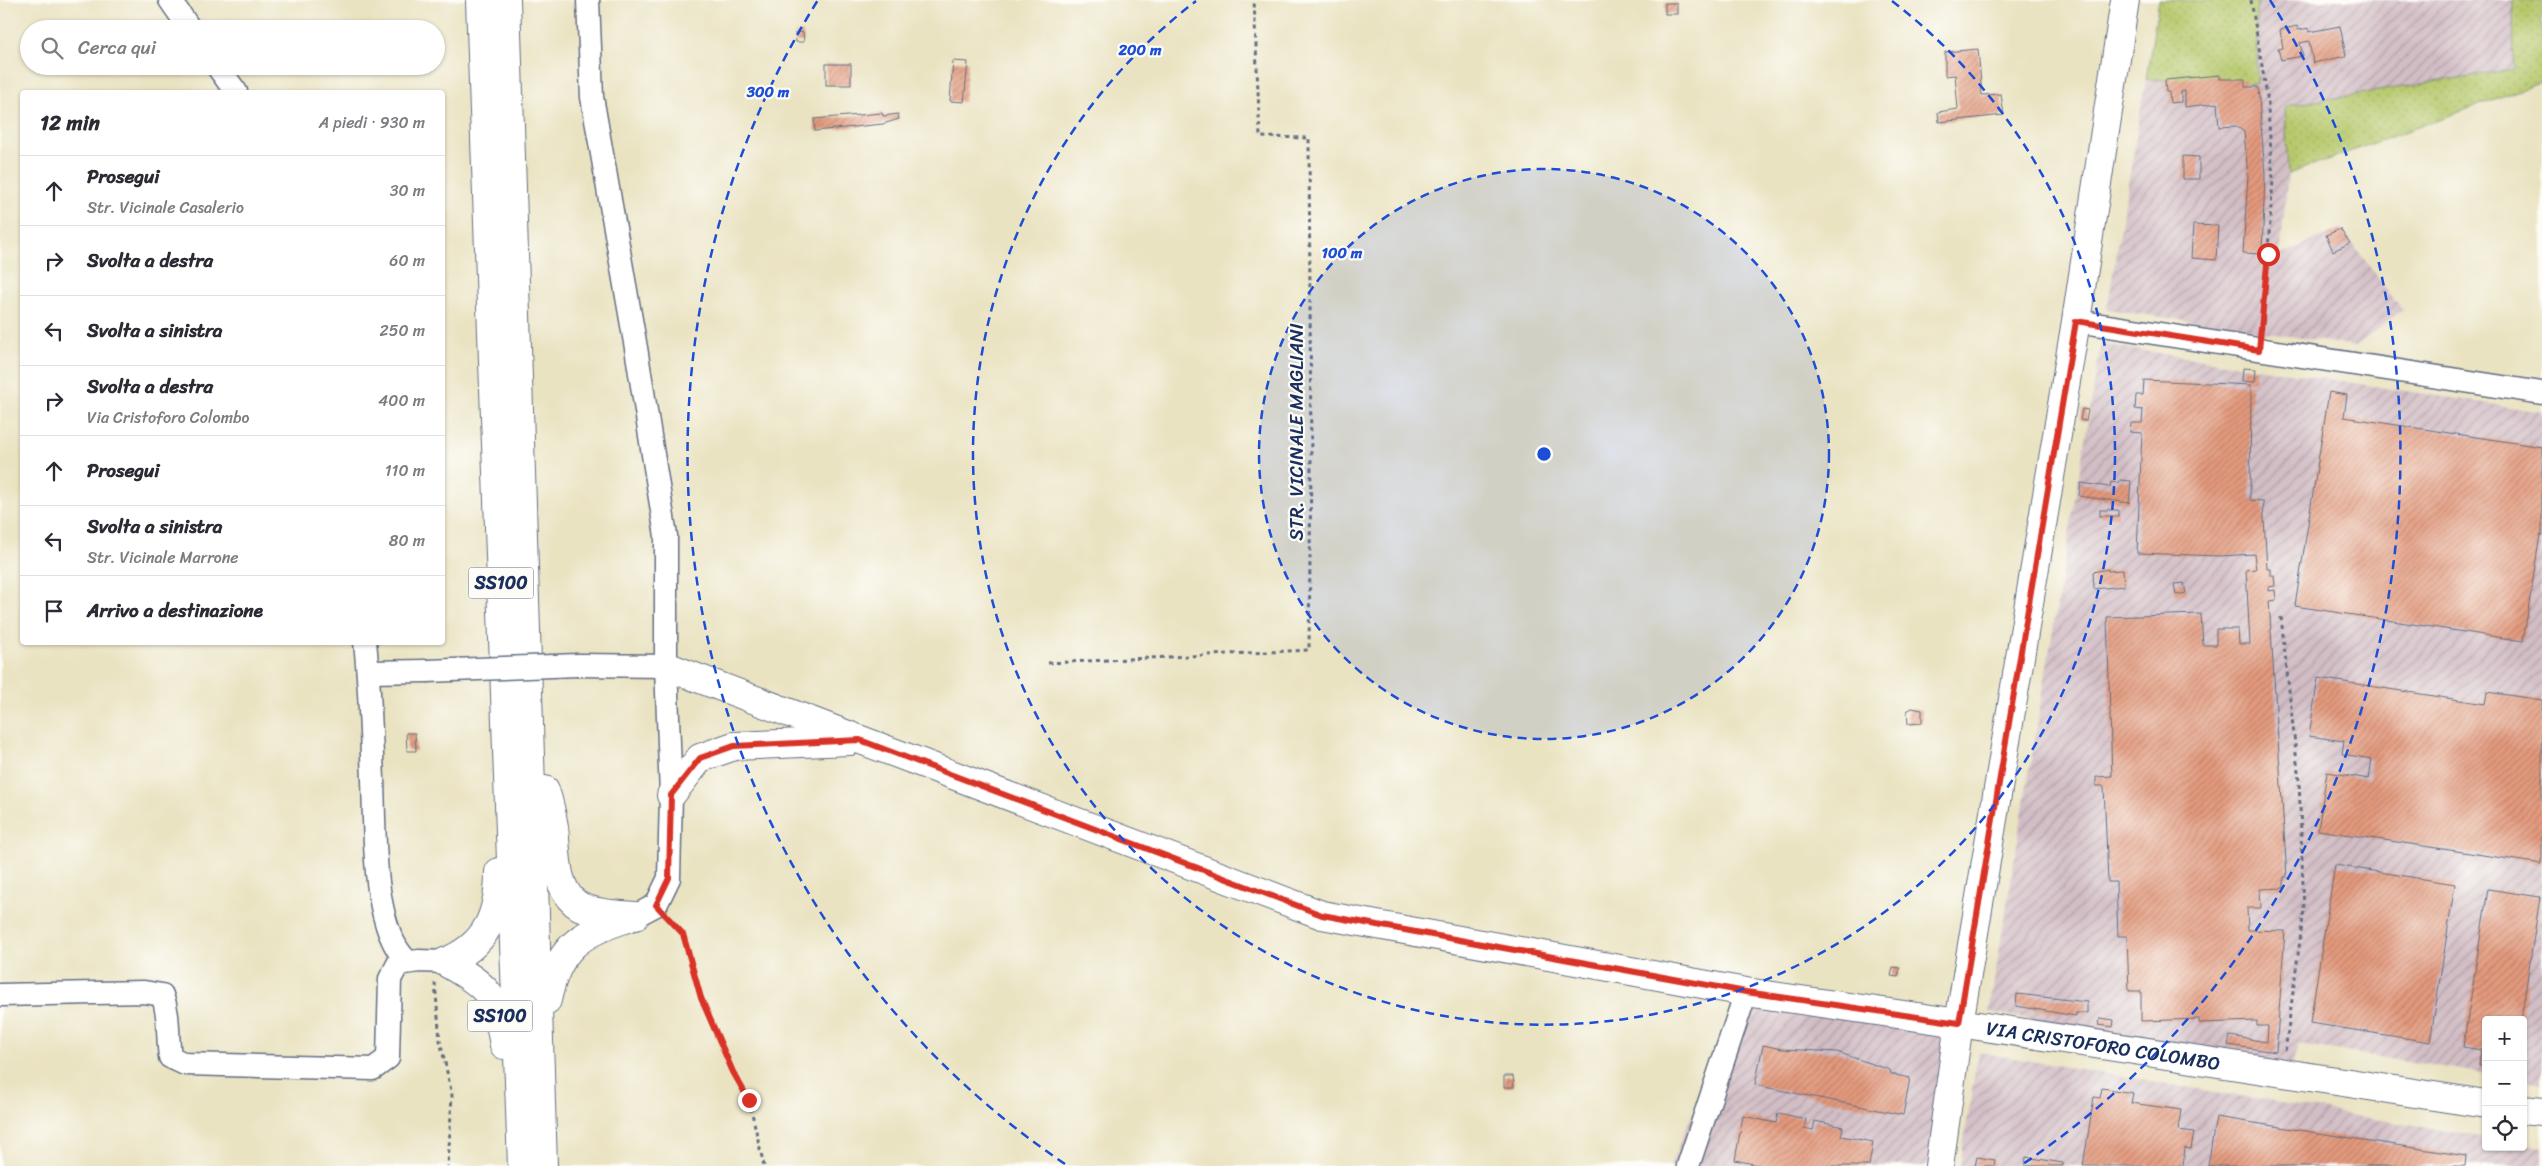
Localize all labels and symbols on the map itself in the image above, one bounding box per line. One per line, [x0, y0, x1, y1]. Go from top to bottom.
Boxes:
text: 200 m [1117, 37, 1162, 63]
text: 300 m [746, 79, 790, 105]
text: 100 m [1322, 240, 1363, 266]
route start [2257, 243, 2280, 266]
street label: STR. VICINALE MAGLIANI [1280, 323, 1313, 541]
centre of rings [1535, 445, 1553, 463]
road number: SS100 [468, 568, 534, 598]
road number: SS100 [468, 1000, 532, 1032]
street label: VIA CRISTOFORO COLOMBO [1984, 1011, 2223, 1079]
route end [738, 1089, 761, 1112]

